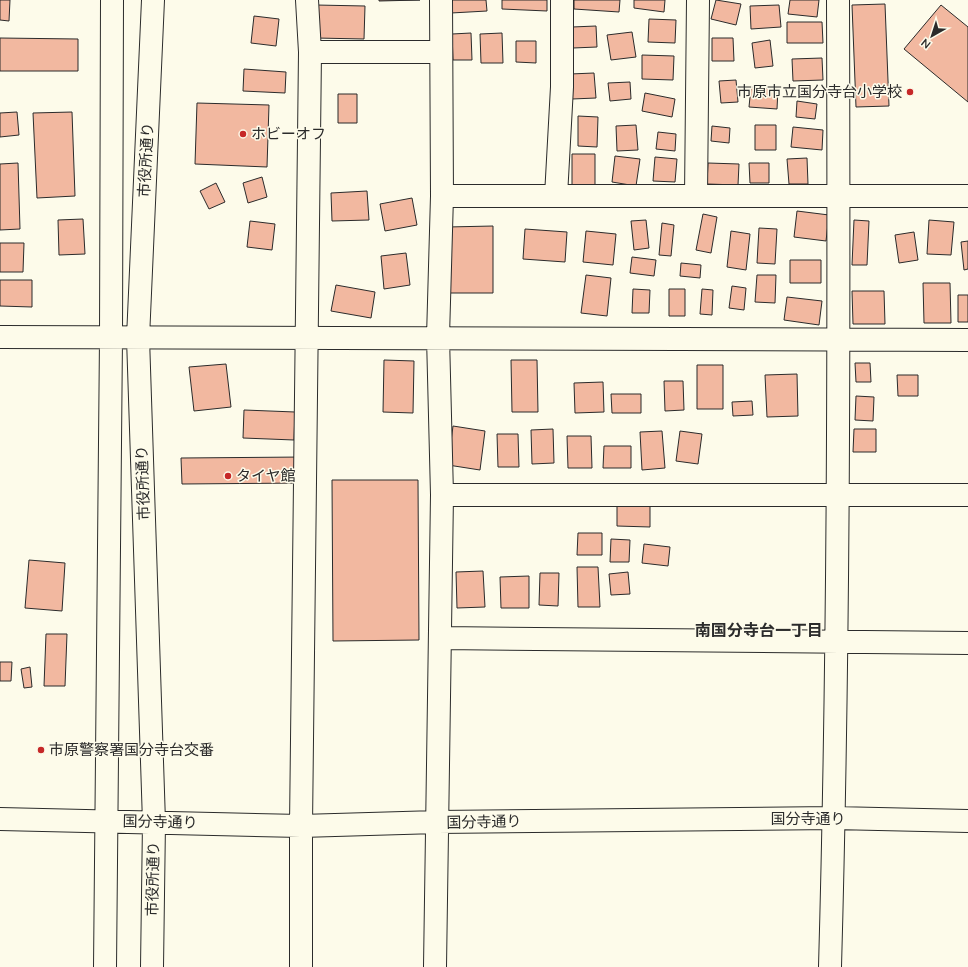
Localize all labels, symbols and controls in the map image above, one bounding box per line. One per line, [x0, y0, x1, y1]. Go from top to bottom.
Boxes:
north arrow [912, 16, 952, 56]
text: N [918, 36, 933, 52]
place label: 市原市立国分寺台小学校 [737, 82, 902, 101]
marker: 市原市立国分寺台小学校 [905, 87, 915, 97]
street label: 市役所通り [134, 122, 157, 198]
place label: ホビーオフ [251, 124, 326, 143]
marker: ホビーオフ [238, 129, 248, 139]
street label: 市役所通り [132, 445, 153, 521]
place label: タイヤ館 [236, 466, 296, 485]
marker: タイヤ館 [223, 471, 233, 481]
district label: 南国分寺台一丁目 [695, 620, 823, 640]
place label: 市原警察署国分寺台交番 [49, 740, 214, 759]
marker: 市原警察署国分寺台交番 [36, 745, 46, 755]
street label: 国分寺通り [770, 809, 846, 828]
street label: 国分寺通り [122, 811, 198, 832]
street label: 国分寺通り [446, 811, 522, 832]
street label: 市役所通り [142, 841, 163, 917]

